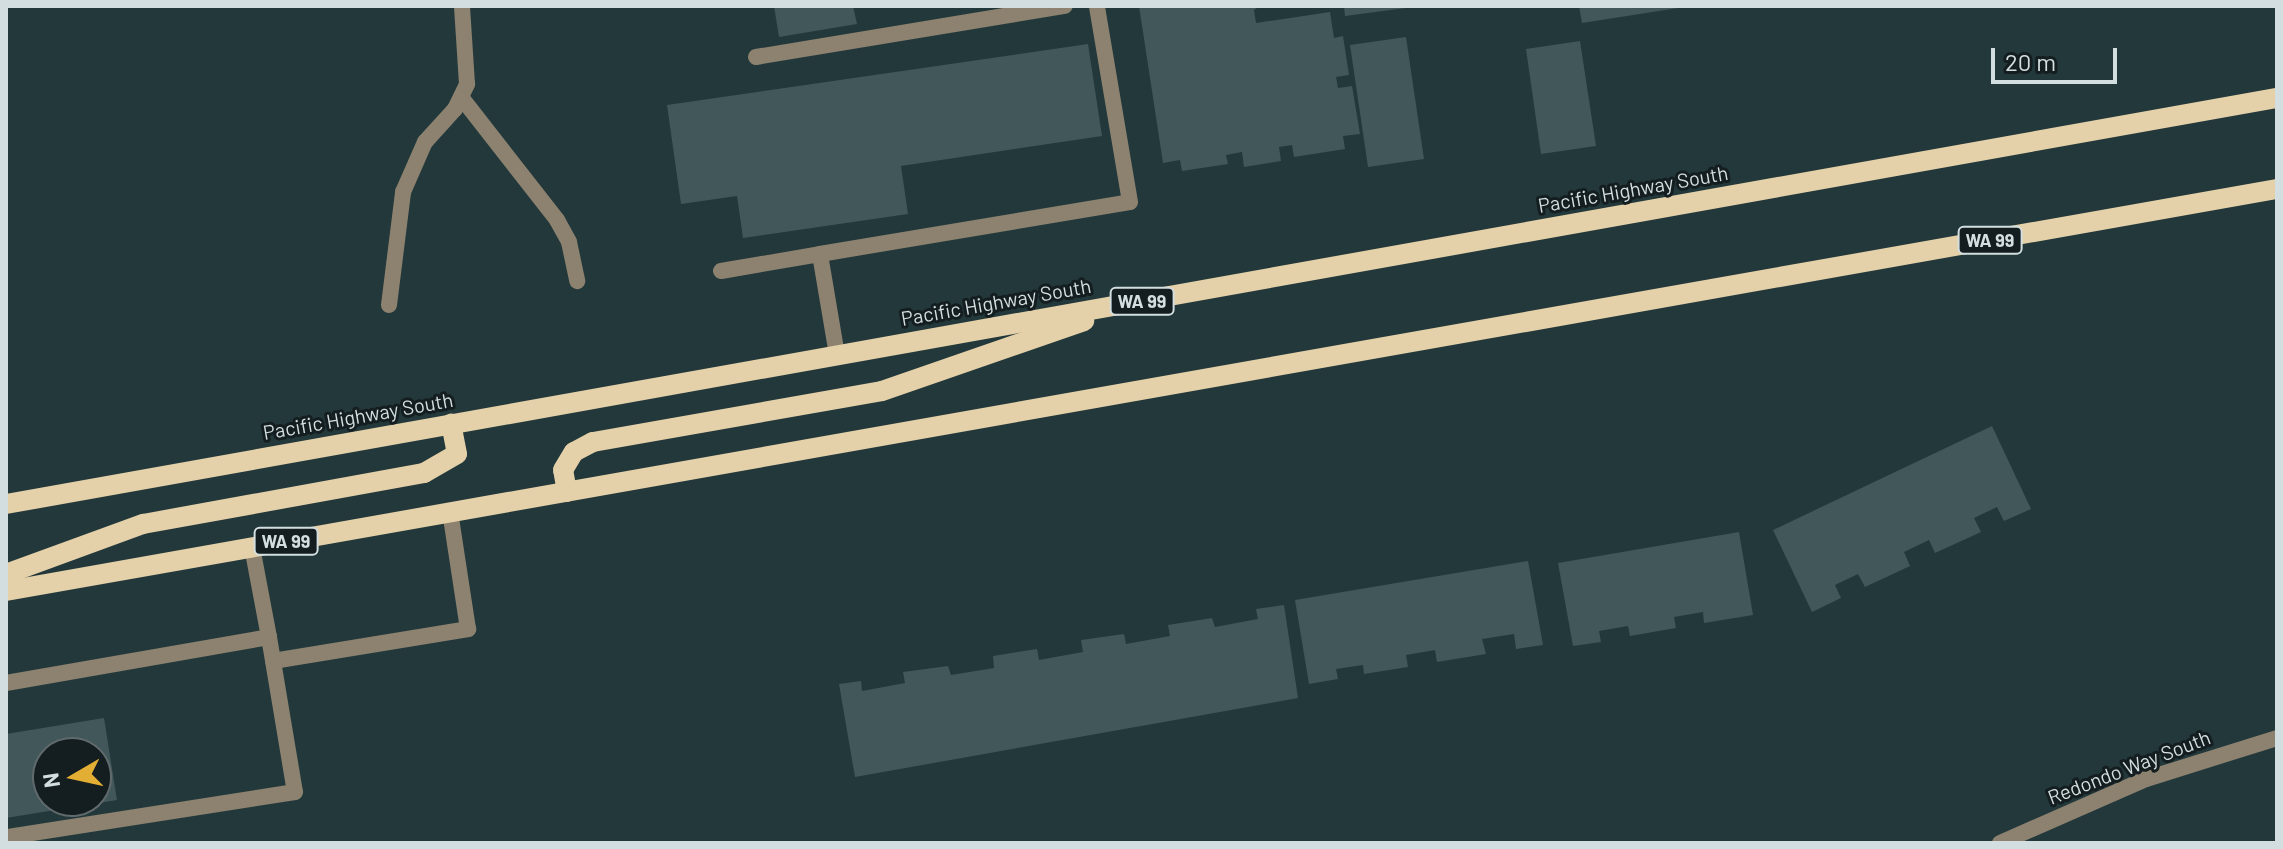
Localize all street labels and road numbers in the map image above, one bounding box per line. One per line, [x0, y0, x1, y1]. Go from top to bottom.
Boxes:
street label: Pacific Highway South [1536, 160, 1730, 218]
road number: WA 99 [1956, 226, 2024, 254]
street label: Pacific Highway South [899, 273, 1093, 331]
road number: WA 99 [1108, 287, 1176, 315]
street label: Pacific Highway South [261, 387, 455, 445]
road number: WA 99 [252, 527, 320, 555]
street label: Redondo Way South [2044, 725, 2214, 809]

